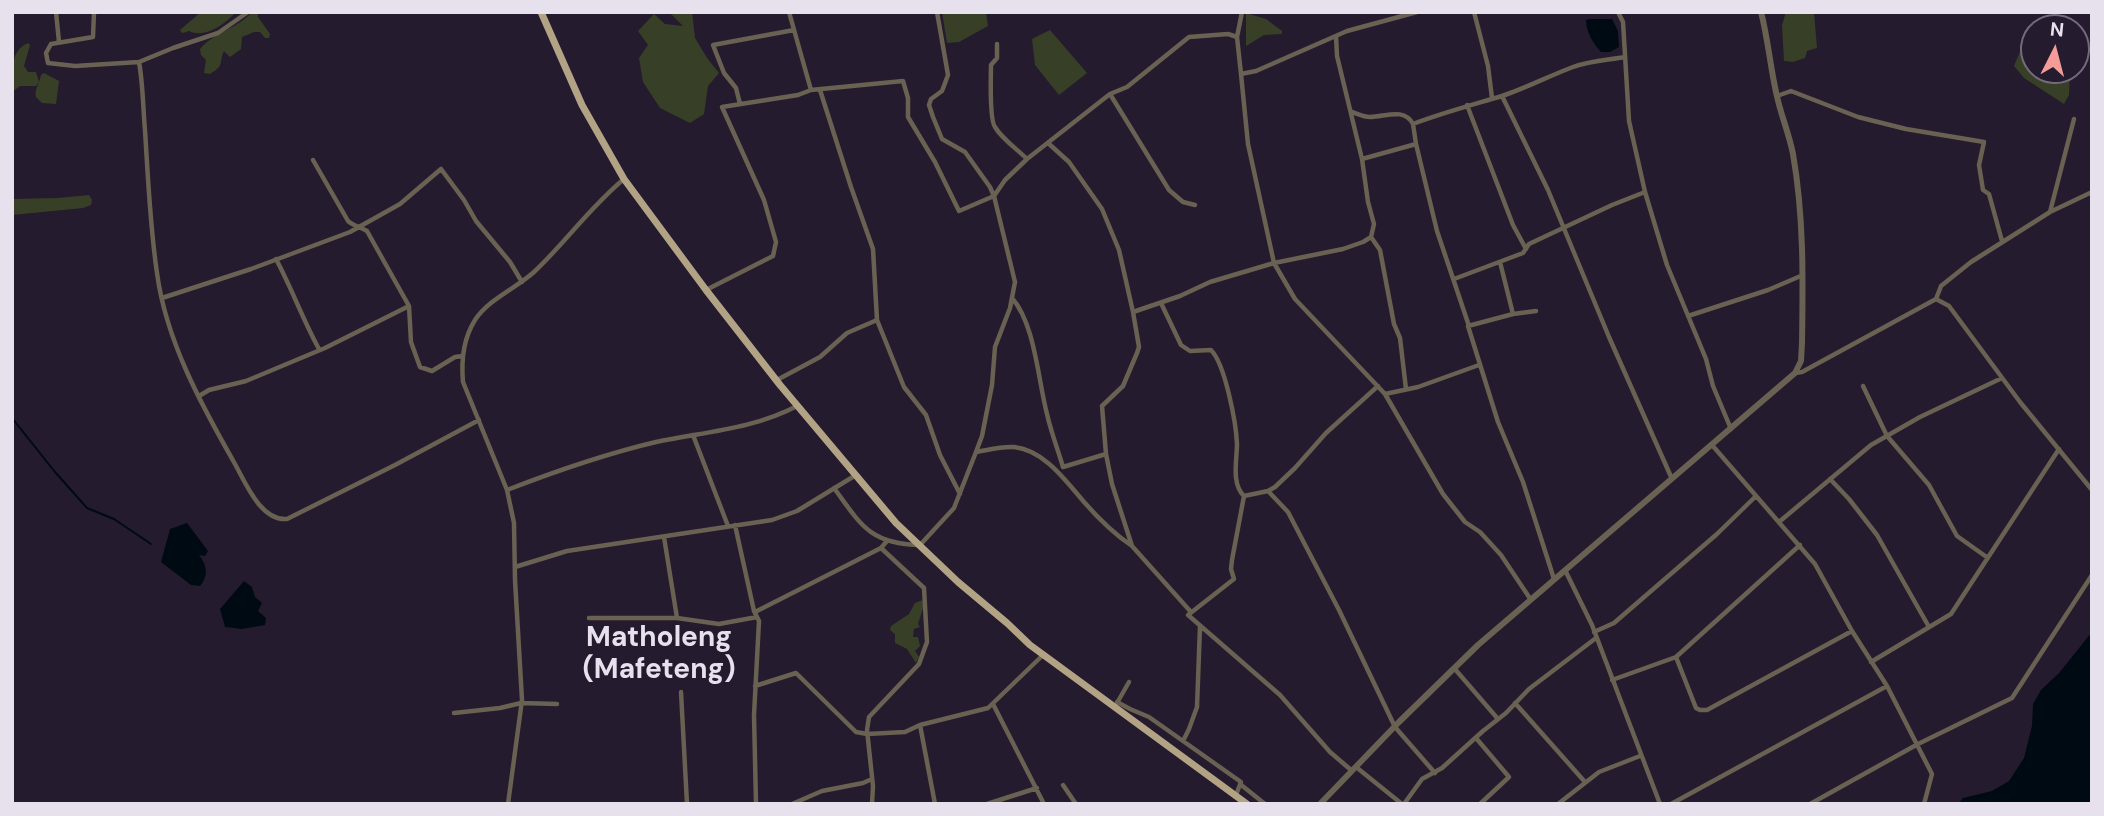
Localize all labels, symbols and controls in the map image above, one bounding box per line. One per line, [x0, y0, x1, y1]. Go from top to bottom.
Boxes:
north arrow [2020, 14, 2090, 84]
text: N [2049, 16, 2065, 43]
district label: Matholeng (Mafeteng) [583, 622, 735, 688]

